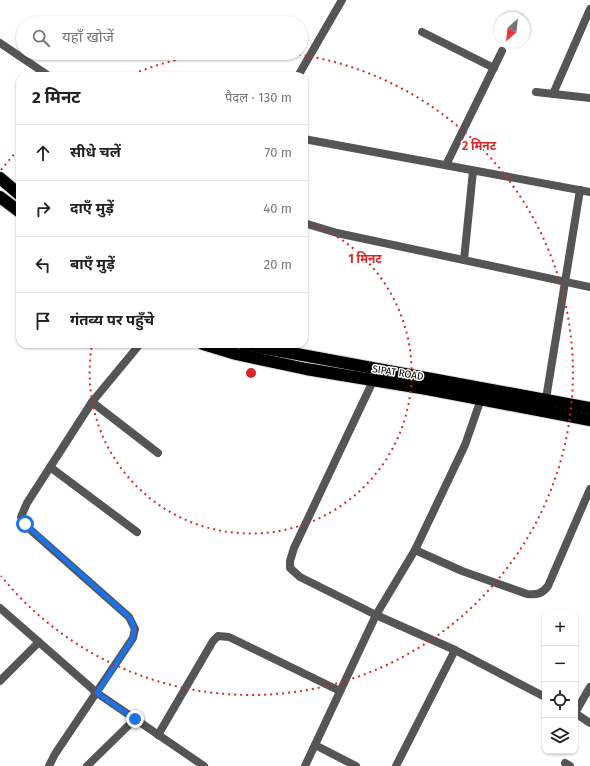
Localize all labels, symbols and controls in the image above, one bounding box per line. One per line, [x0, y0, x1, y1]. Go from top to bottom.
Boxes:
north arrow [494, 12, 530, 48]
search box [16, 16, 308, 60]
icon: search [30, 27, 52, 49]
text: यहाँ खोजें [62, 28, 114, 46]
text: 2 मिनट [32, 87, 81, 108]
text: पैदल · 130 m [225, 90, 292, 105]
text: 2 मिनट [462, 138, 497, 153]
icon: ahead [32, 142, 54, 164]
text: सीधे चलें [70, 143, 121, 161]
text: 70 m [265, 145, 292, 160]
icon: right [32, 198, 54, 220]
text: दाएँ मुड़ें [70, 199, 114, 217]
text: 40 m [263, 201, 292, 216]
text: 1 मिनट [348, 251, 382, 266]
icon: left [32, 254, 54, 276]
text: बाएँ मुड़ें [70, 255, 115, 273]
text: 20 m [264, 257, 292, 272]
icon: arrive [32, 310, 54, 332]
text: गंतव्य पर पहुँचे [70, 311, 154, 329]
street label: SIPAT ROAD [371, 363, 424, 383]
centre of rings [244, 366, 258, 380]
route start [16, 515, 34, 533]
map controls [542, 610, 578, 754]
button: + [542, 610, 578, 646]
button: − [542, 646, 578, 682]
button: locate [542, 682, 578, 718]
route end [126, 710, 144, 728]
button: layers [542, 718, 578, 754]

